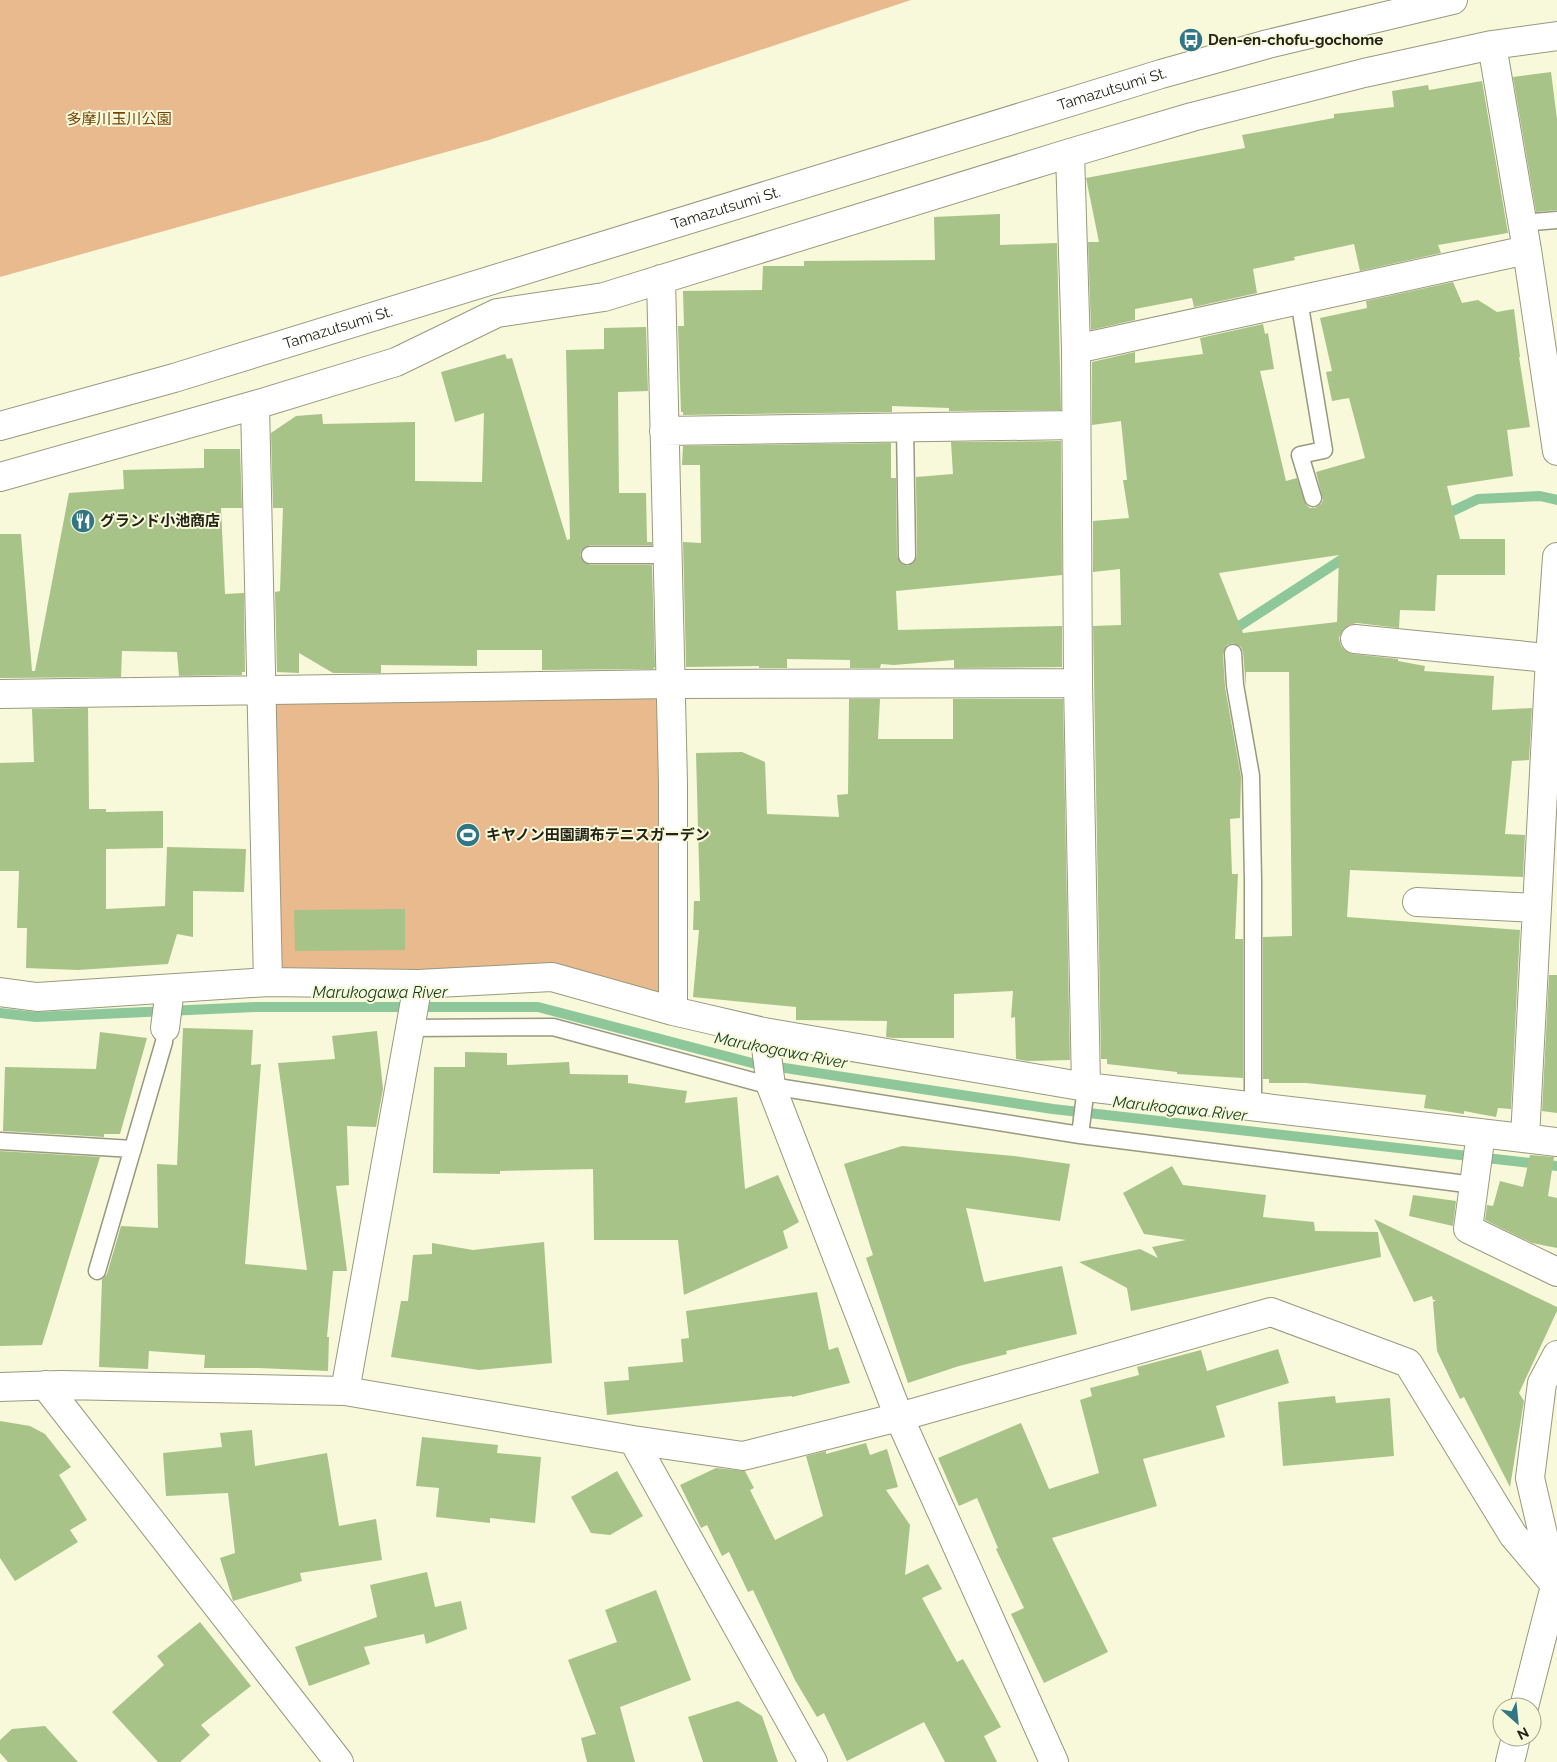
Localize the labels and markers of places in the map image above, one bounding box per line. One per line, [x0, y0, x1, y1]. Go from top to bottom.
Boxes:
bus stop icon: Den-en-chofu-gochome [1178, 27, 1204, 53]
place label: Den-en-chofu-gochome [1208, 31, 1383, 49]
restaurant icon: グランド小池商店 [70, 508, 96, 534]
place label: グランド小池商店 [100, 512, 220, 530]
sports icon: キヤノン田園調布テニスガーデン [455, 822, 481, 848]
place label: キヤノン田園調布テニスガーデン [486, 826, 710, 844]

